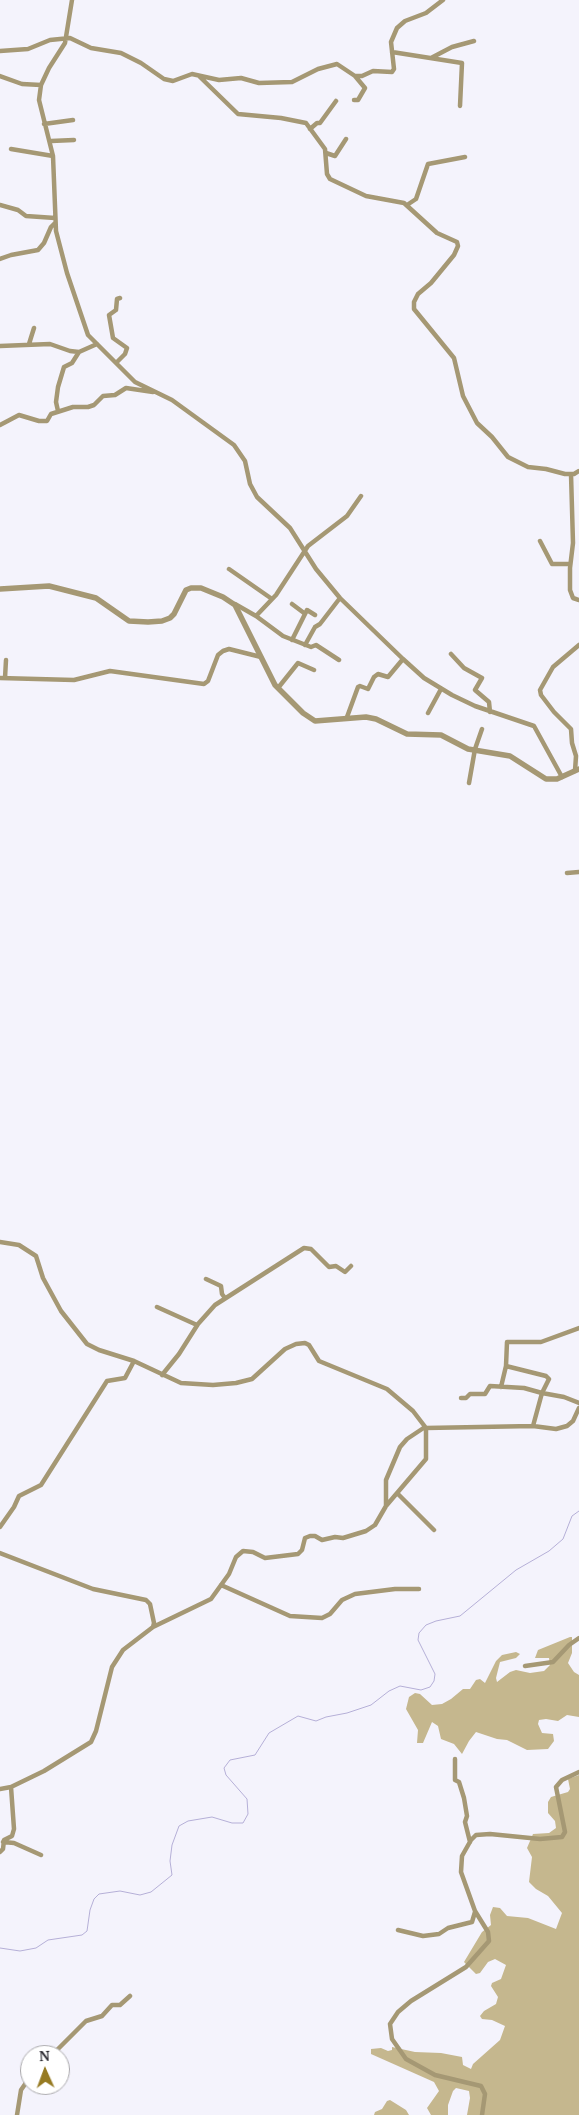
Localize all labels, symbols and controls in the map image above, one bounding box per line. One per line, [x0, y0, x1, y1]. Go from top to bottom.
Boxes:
north arrow [20, 2045, 70, 2095]
text: N [39, 2046, 50, 2065]

